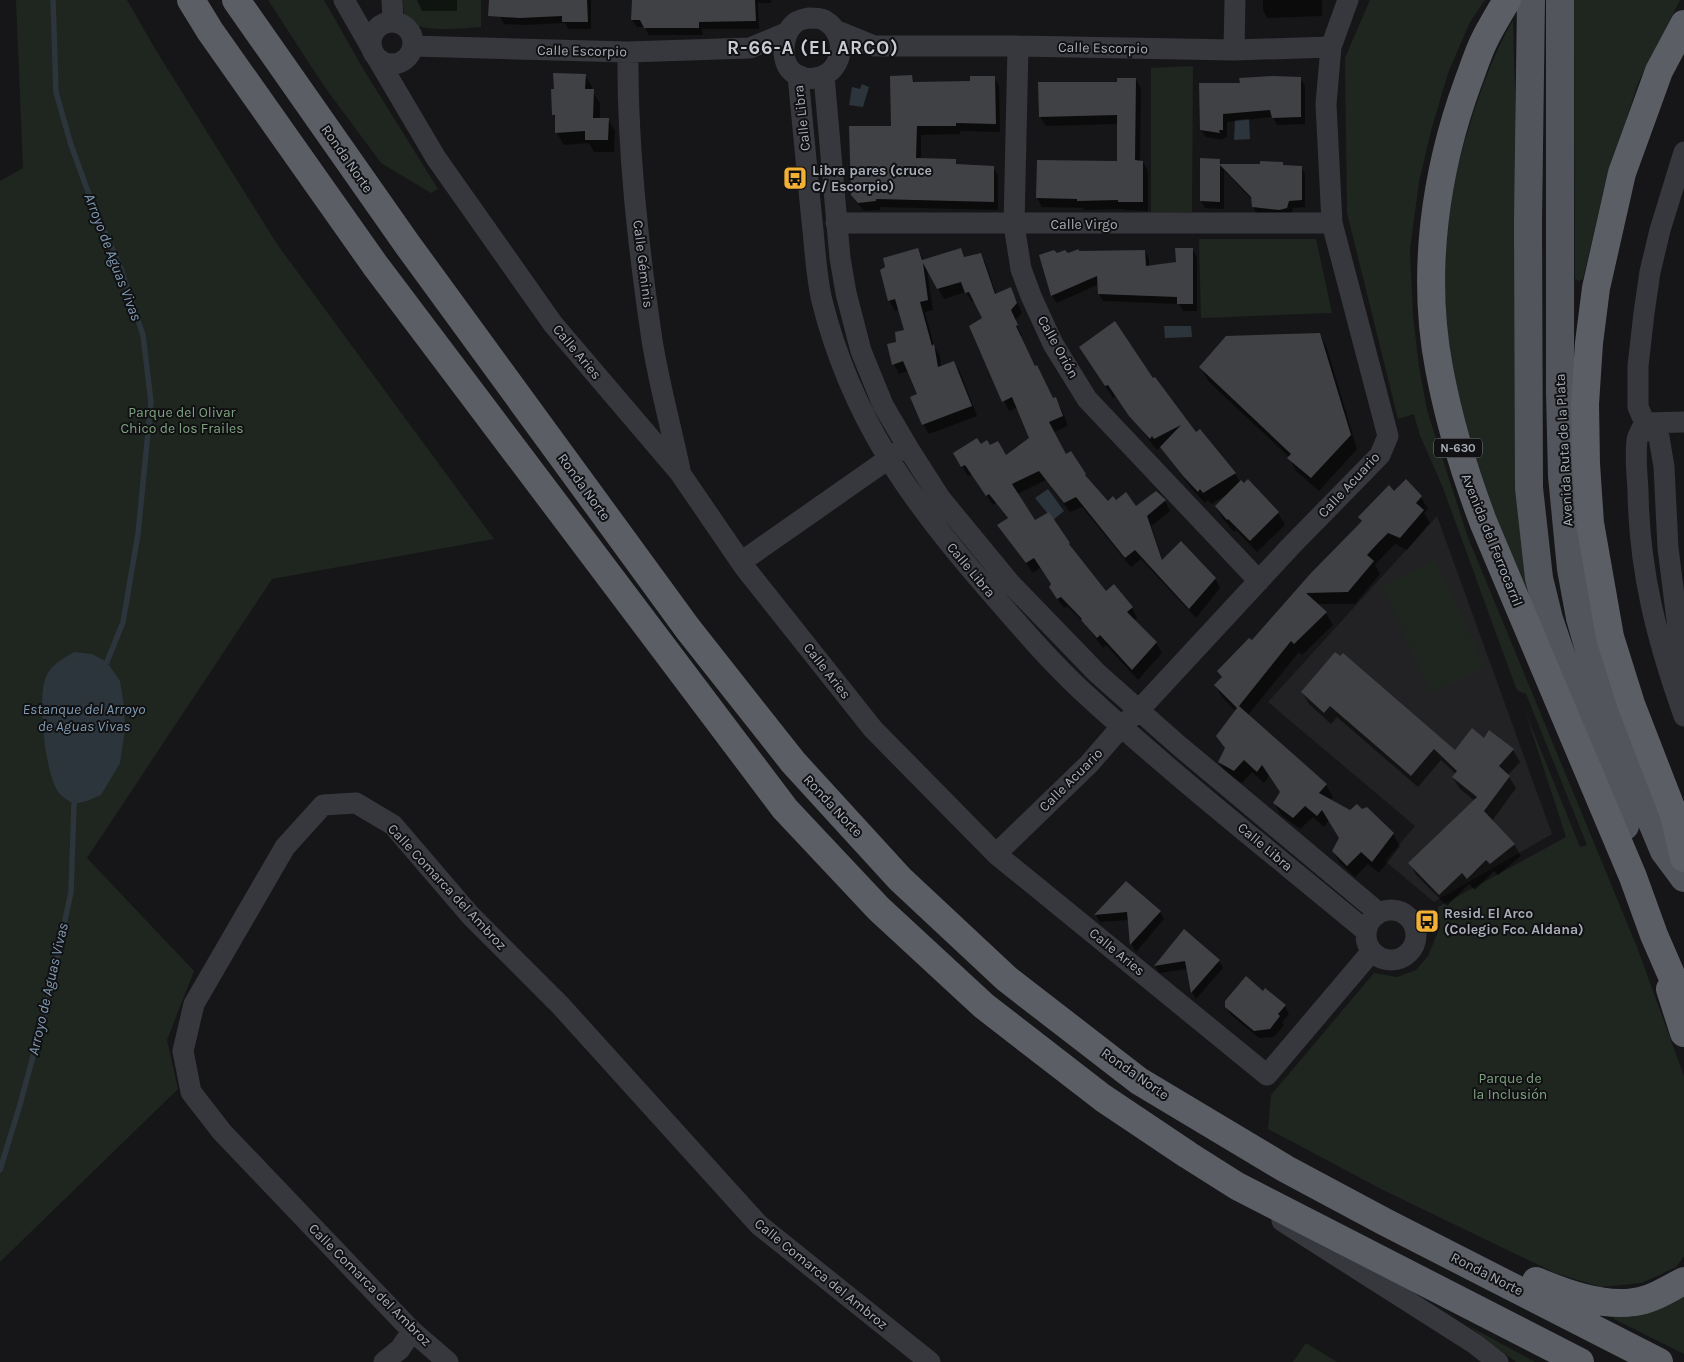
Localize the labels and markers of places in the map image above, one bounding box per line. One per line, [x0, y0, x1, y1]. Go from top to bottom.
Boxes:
place label: Libra pares (cruce C/ Escorpio) [812, 162, 932, 195]
bus stop icon: Libra pares (cruce C/ Escorpio) [782, 165, 808, 191]
place label: Resid. El Arco (Colegio Fco. Aldana) [1444, 905, 1584, 938]
bus stop icon: Resid. El Arco (Colegio Fco. Aldana) [1414, 908, 1440, 934]

